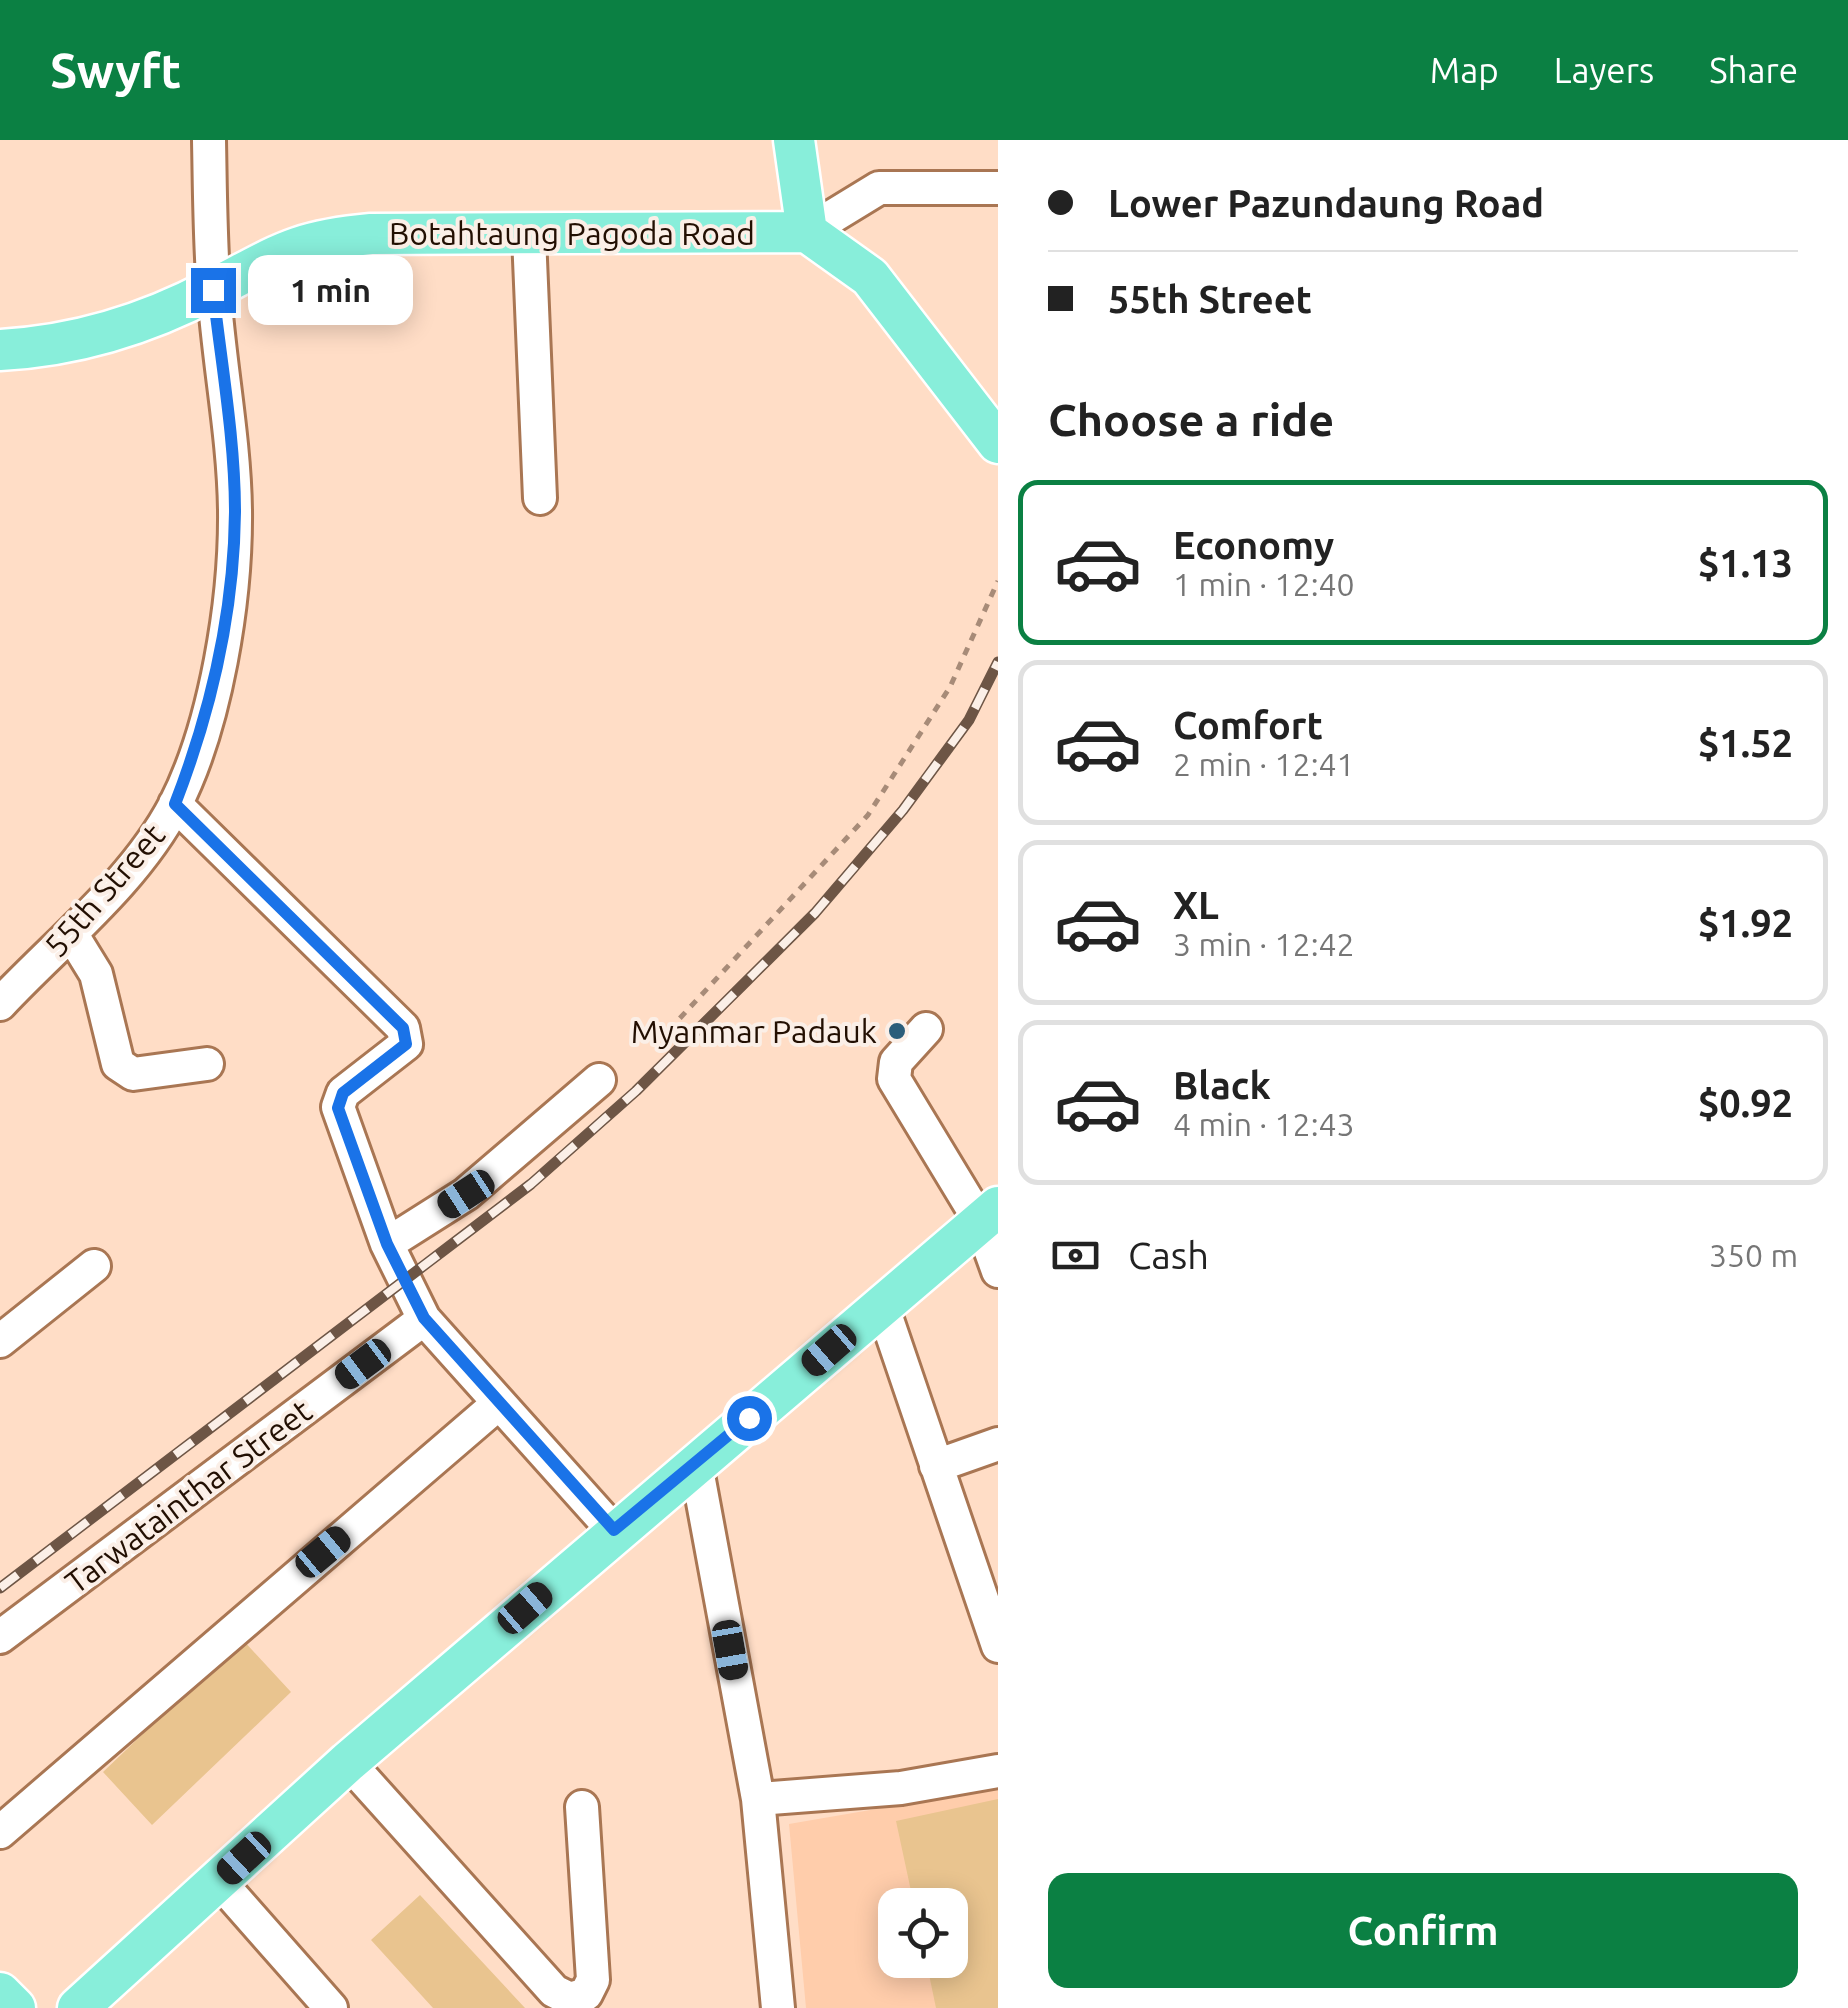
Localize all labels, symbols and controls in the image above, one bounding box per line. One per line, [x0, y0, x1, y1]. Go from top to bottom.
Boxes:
text: Swyft [50, 43, 181, 97]
text: Map [1430, 50, 1499, 90]
text: Layers [1554, 50, 1654, 90]
text: Share [1709, 50, 1798, 90]
text: Lower Pazundaung Road [1108, 182, 1544, 224]
street label: Botahtaung Pagoda Road [389, 215, 755, 251]
callout: 1 min [248, 255, 413, 325]
route end [191, 268, 236, 313]
text: 1 min [290, 272, 371, 308]
text: 55th Street [1108, 278, 1312, 320]
text: Choose a ride [1048, 394, 1334, 445]
icon: car [1053, 518, 1143, 608]
text: Economy [1173, 524, 1334, 566]
text: $1.13 [1698, 542, 1793, 584]
text: 1 min · 12:40 [1173, 566, 1355, 602]
icon: car [1053, 698, 1143, 788]
text: Comfort [1173, 704, 1323, 746]
text: $1.52 [1698, 722, 1793, 764]
text: 2 min · 12:41 [1173, 746, 1355, 782]
street label: 55th Street [37, 816, 172, 964]
icon: car [1053, 878, 1143, 968]
text: XL [1173, 884, 1219, 926]
text: $1.92 [1698, 902, 1793, 944]
text: 3 min · 12:42 [1173, 926, 1355, 962]
place label: Myanmar Padauk [631, 1013, 877, 1049]
marker: Myanmar Padauk [886, 1020, 908, 1042]
icon: car [1053, 1058, 1143, 1148]
text: Black [1173, 1064, 1271, 1106]
text: $0.92 [1698, 1082, 1793, 1124]
text: 4 min · 12:43 [1173, 1106, 1355, 1142]
car [433, 1165, 499, 1223]
icon: cash [1048, 1228, 1103, 1283]
text: Cash [1128, 1234, 1209, 1276]
text: 350 m [1709, 1237, 1798, 1273]
car [797, 1319, 861, 1381]
car [330, 1334, 396, 1394]
street label: Tarwatainthar Street [58, 1392, 318, 1600]
route start [727, 1396, 772, 1441]
car [290, 1521, 356, 1583]
car [493, 1577, 557, 1639]
car [710, 1618, 750, 1682]
car [212, 1827, 276, 1889]
button: Confirm [1048, 1873, 1798, 1988]
map controls [878, 1888, 968, 1978]
button: locate [878, 1888, 968, 1978]

